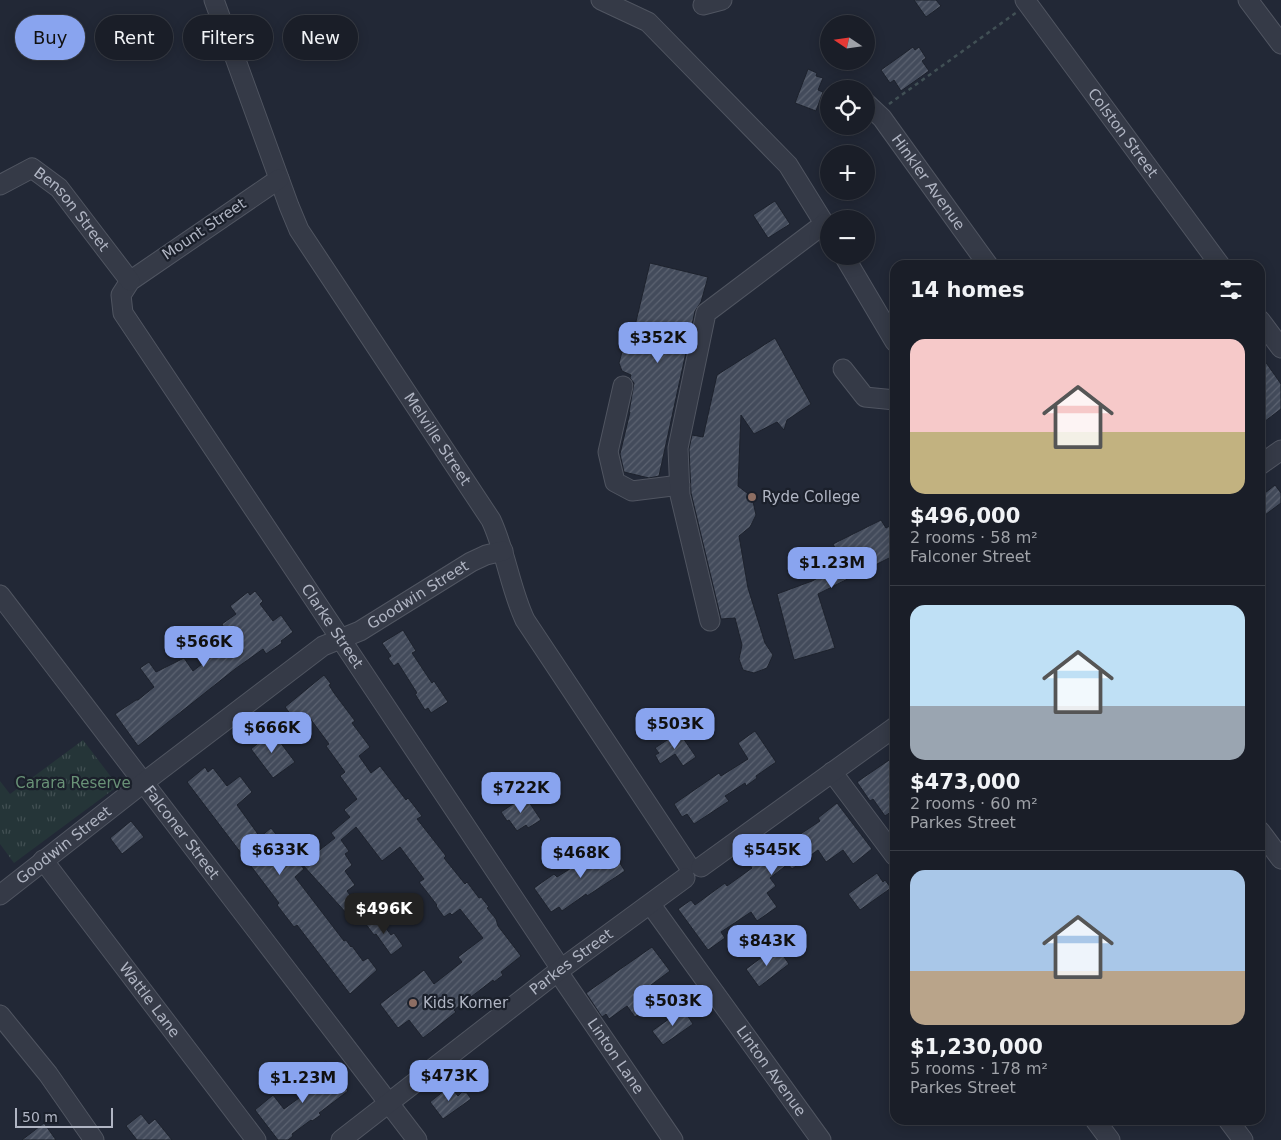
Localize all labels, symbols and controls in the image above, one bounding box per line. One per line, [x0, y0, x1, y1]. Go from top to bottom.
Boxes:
chip: Buy [15, 15, 85, 60]
chip: Rent [95, 15, 173, 60]
chip: Filters [183, 15, 273, 60]
chip: New [283, 15, 358, 60]
north arrow [820, 15, 875, 70]
map controls [820, 15, 875, 265]
button: locate [820, 80, 875, 135]
street label: Colston Street [1084, 85, 1162, 181]
street label: Hinkler Avenue [888, 131, 969, 234]
button: + [820, 145, 875, 200]
street label: Benson Street [30, 164, 113, 255]
street label: Mount Street [159, 194, 249, 264]
button: − [820, 210, 875, 265]
icon: filters [1217, 276, 1245, 304]
text: 14 homes [910, 278, 1025, 302]
pin: $352K [623, 322, 693, 364]
text: $352K [630, 328, 686, 347]
icon: home [1033, 372, 1123, 462]
street label: Melville Street [400, 389, 475, 489]
place label: Ryde College [762, 488, 860, 506]
marker: Ryde College [746, 491, 758, 503]
text: $496,000 [910, 504, 1020, 528]
text: 2 rooms · 58 m² [910, 528, 1038, 547]
pin: $1.23M [791, 546, 873, 589]
text: Falconer Street [910, 547, 1031, 566]
text: $1.23M [799, 553, 865, 572]
street label: Goodwin Street [364, 557, 472, 633]
street label: Clarke Street [298, 581, 367, 672]
pin: $566K [169, 626, 239, 668]
text: $566K [176, 632, 232, 651]
icon: home [1033, 637, 1123, 727]
pin: $503K [640, 708, 710, 750]
pin: $666K [237, 712, 307, 754]
text: $503K [647, 714, 703, 733]
text: $666K [244, 718, 300, 737]
text: $473,000 [910, 770, 1020, 794]
pin: $722K [486, 772, 556, 814]
park label: Carara Reserve [15, 774, 131, 792]
text: $722K [493, 778, 549, 797]
street label: Falconer Street [140, 782, 223, 883]
text: 2 rooms · 60 m² [910, 794, 1038, 813]
street label: Goodwin Street [13, 802, 115, 888]
text: Parkes Street [910, 813, 1016, 832]
pin: $633K [245, 834, 315, 876]
pin: $545K [737, 834, 807, 876]
pin: $468K [546, 836, 616, 879]
text: $633K [252, 840, 308, 859]
text: $545K [744, 840, 800, 859]
text: $468K [553, 843, 609, 862]
pin: $496K [349, 892, 419, 935]
text: $496K [356, 899, 412, 918]
icon: home [1033, 902, 1123, 992]
pin: $843K [732, 924, 802, 967]
street label: Parkes Street [526, 925, 616, 999]
text: $843K [739, 931, 795, 950]
street label: Wattle Lane [115, 959, 184, 1041]
pin: $503K [638, 984, 708, 1027]
text: $503K [645, 991, 701, 1010]
place label: Kids Korner [423, 994, 509, 1012]
marker: Kids Korner [407, 997, 419, 1009]
street label: Linton Lane [583, 1015, 648, 1097]
street label: Linton Avenue [732, 1022, 810, 1120]
text: $1,230,000 [910, 1035, 1043, 1059]
text: 5 rooms · 178 m² [910, 1059, 1048, 1078]
pin: $473K [414, 1060, 484, 1102]
pin: $1.23M [262, 1062, 344, 1104]
text: $473K [421, 1066, 477, 1085]
text: $1.23M [270, 1068, 336, 1087]
text: Parkes Street [910, 1078, 1016, 1097]
scale bar [15, 1105, 112, 1128]
text: 50 m [22, 1109, 58, 1125]

